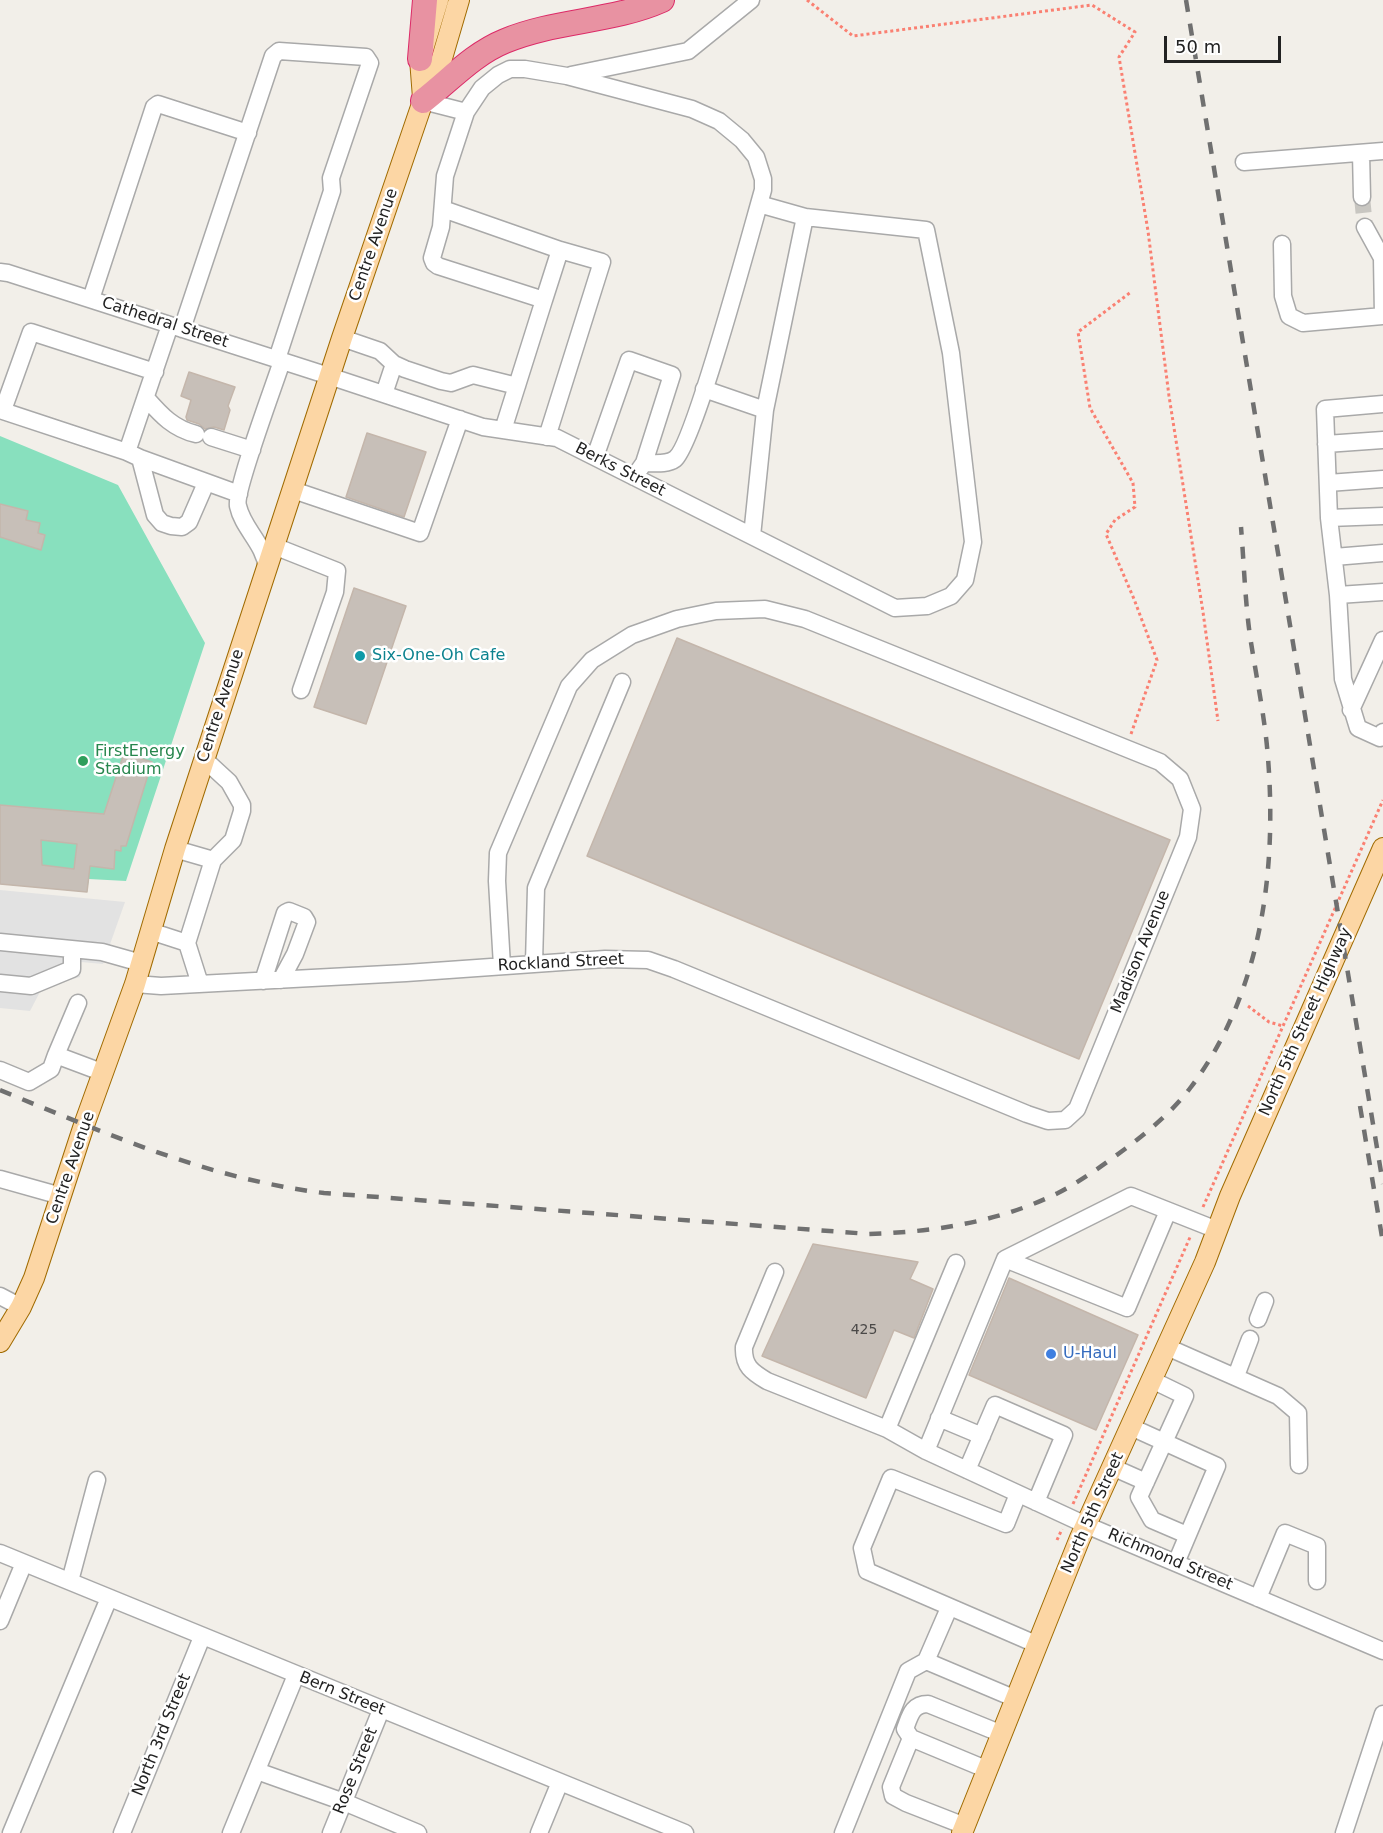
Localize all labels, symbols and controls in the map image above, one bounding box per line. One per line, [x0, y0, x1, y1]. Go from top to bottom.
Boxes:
scale bar [1167, 24, 1284, 62]
text: 50 m [1175, 36, 1221, 57]
street label: Centre Avenue [346, 186, 402, 304]
street label: Cathedral Street [99, 293, 231, 353]
street label: Berks Street [572, 439, 668, 501]
place label: Six-One-Oh Cafe [372, 646, 505, 666]
street label: Centre Avenue [194, 647, 248, 765]
marker: Six-One-Oh Cafe [353, 649, 367, 663]
place label: FirstEnergy Stadium [95, 742, 185, 780]
marker: FirstEnergy Stadium [76, 754, 90, 768]
street label: Madison Avenue [1108, 888, 1174, 1016]
street label: North 5th Street Highway [1256, 925, 1356, 1119]
street label: Rockland Street [497, 950, 625, 976]
street label: Centre Avenue [43, 1109, 99, 1227]
house number: 425 [851, 1322, 877, 1338]
place label: U-Haul [1063, 1344, 1117, 1364]
marker: U-Haul [1044, 1347, 1058, 1361]
street label: North 5th Street [1058, 1450, 1128, 1576]
street label: Richmond Street [1105, 1525, 1235, 1595]
street label: Bern Street [296, 1668, 388, 1720]
street label: North 3rd Street [129, 1671, 195, 1799]
street label: Rose Street [330, 1725, 382, 1817]

